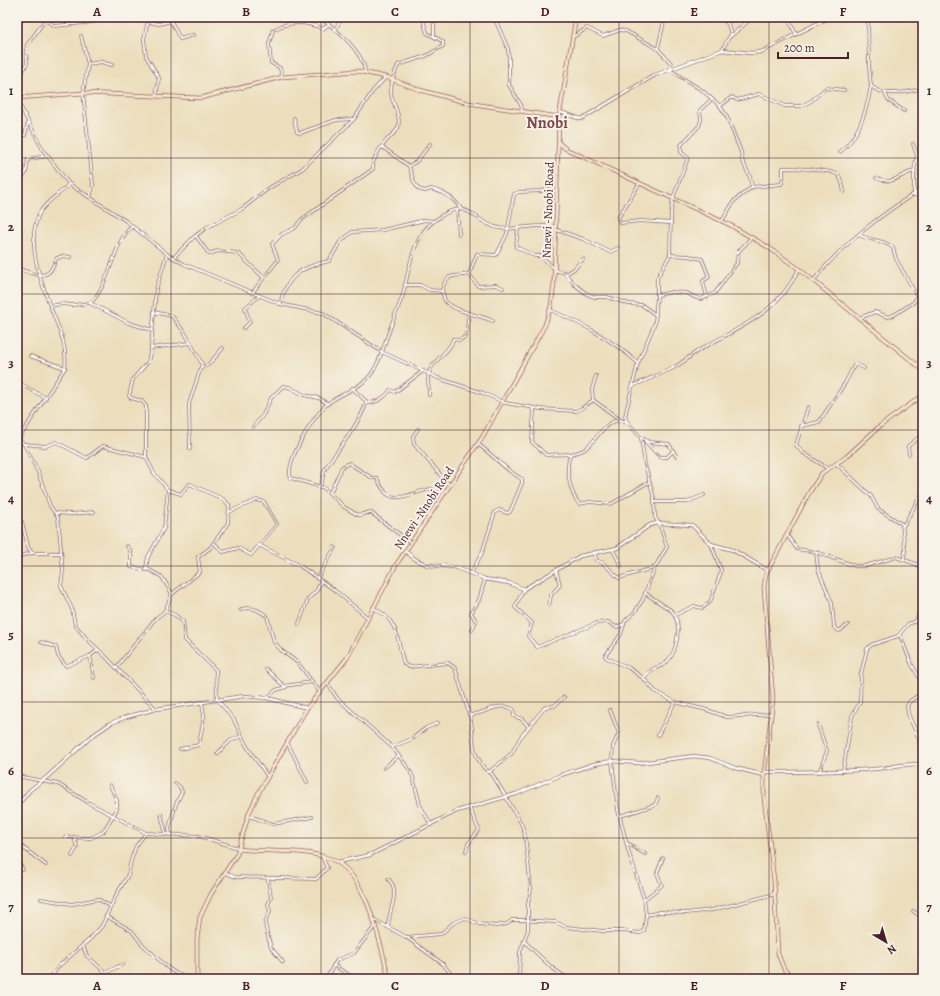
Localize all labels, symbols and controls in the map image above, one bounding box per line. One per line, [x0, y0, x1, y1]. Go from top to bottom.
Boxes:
text: A [92, 3, 102, 20]
text: B [242, 3, 250, 20]
text: C [391, 3, 399, 20]
text: D [540, 3, 550, 20]
text: E [690, 3, 698, 20]
text: F [840, 3, 847, 20]
scale bar [778, 34, 848, 60]
text: 200 m [784, 40, 815, 56]
text: 1 [9, 82, 14, 99]
text: 1 [927, 82, 932, 99]
district label: Nnobi [526, 112, 568, 134]
street label: Nnewi -Nnobi Road [538, 161, 558, 259]
text: 2 [8, 218, 15, 235]
text: 2 [926, 218, 933, 235]
text: 3 [8, 354, 14, 371]
text: 3 [926, 354, 932, 371]
street label: Nnewi -Nnobi Road [390, 463, 458, 552]
text: 4 [8, 490, 14, 507]
text: 4 [926, 490, 932, 507]
text: 5 [8, 626, 14, 643]
text: 5 [926, 626, 932, 643]
text: 6 [8, 762, 14, 779]
text: 6 [926, 762, 932, 779]
text: 7 [8, 898, 14, 915]
text: 7 [926, 898, 932, 915]
north arrow [866, 922, 906, 962]
text: N [884, 941, 900, 958]
text: A [92, 977, 102, 994]
text: B [242, 977, 250, 994]
text: C [391, 977, 399, 994]
text: D [540, 977, 550, 994]
text: E [690, 977, 698, 994]
text: F [840, 977, 847, 994]

